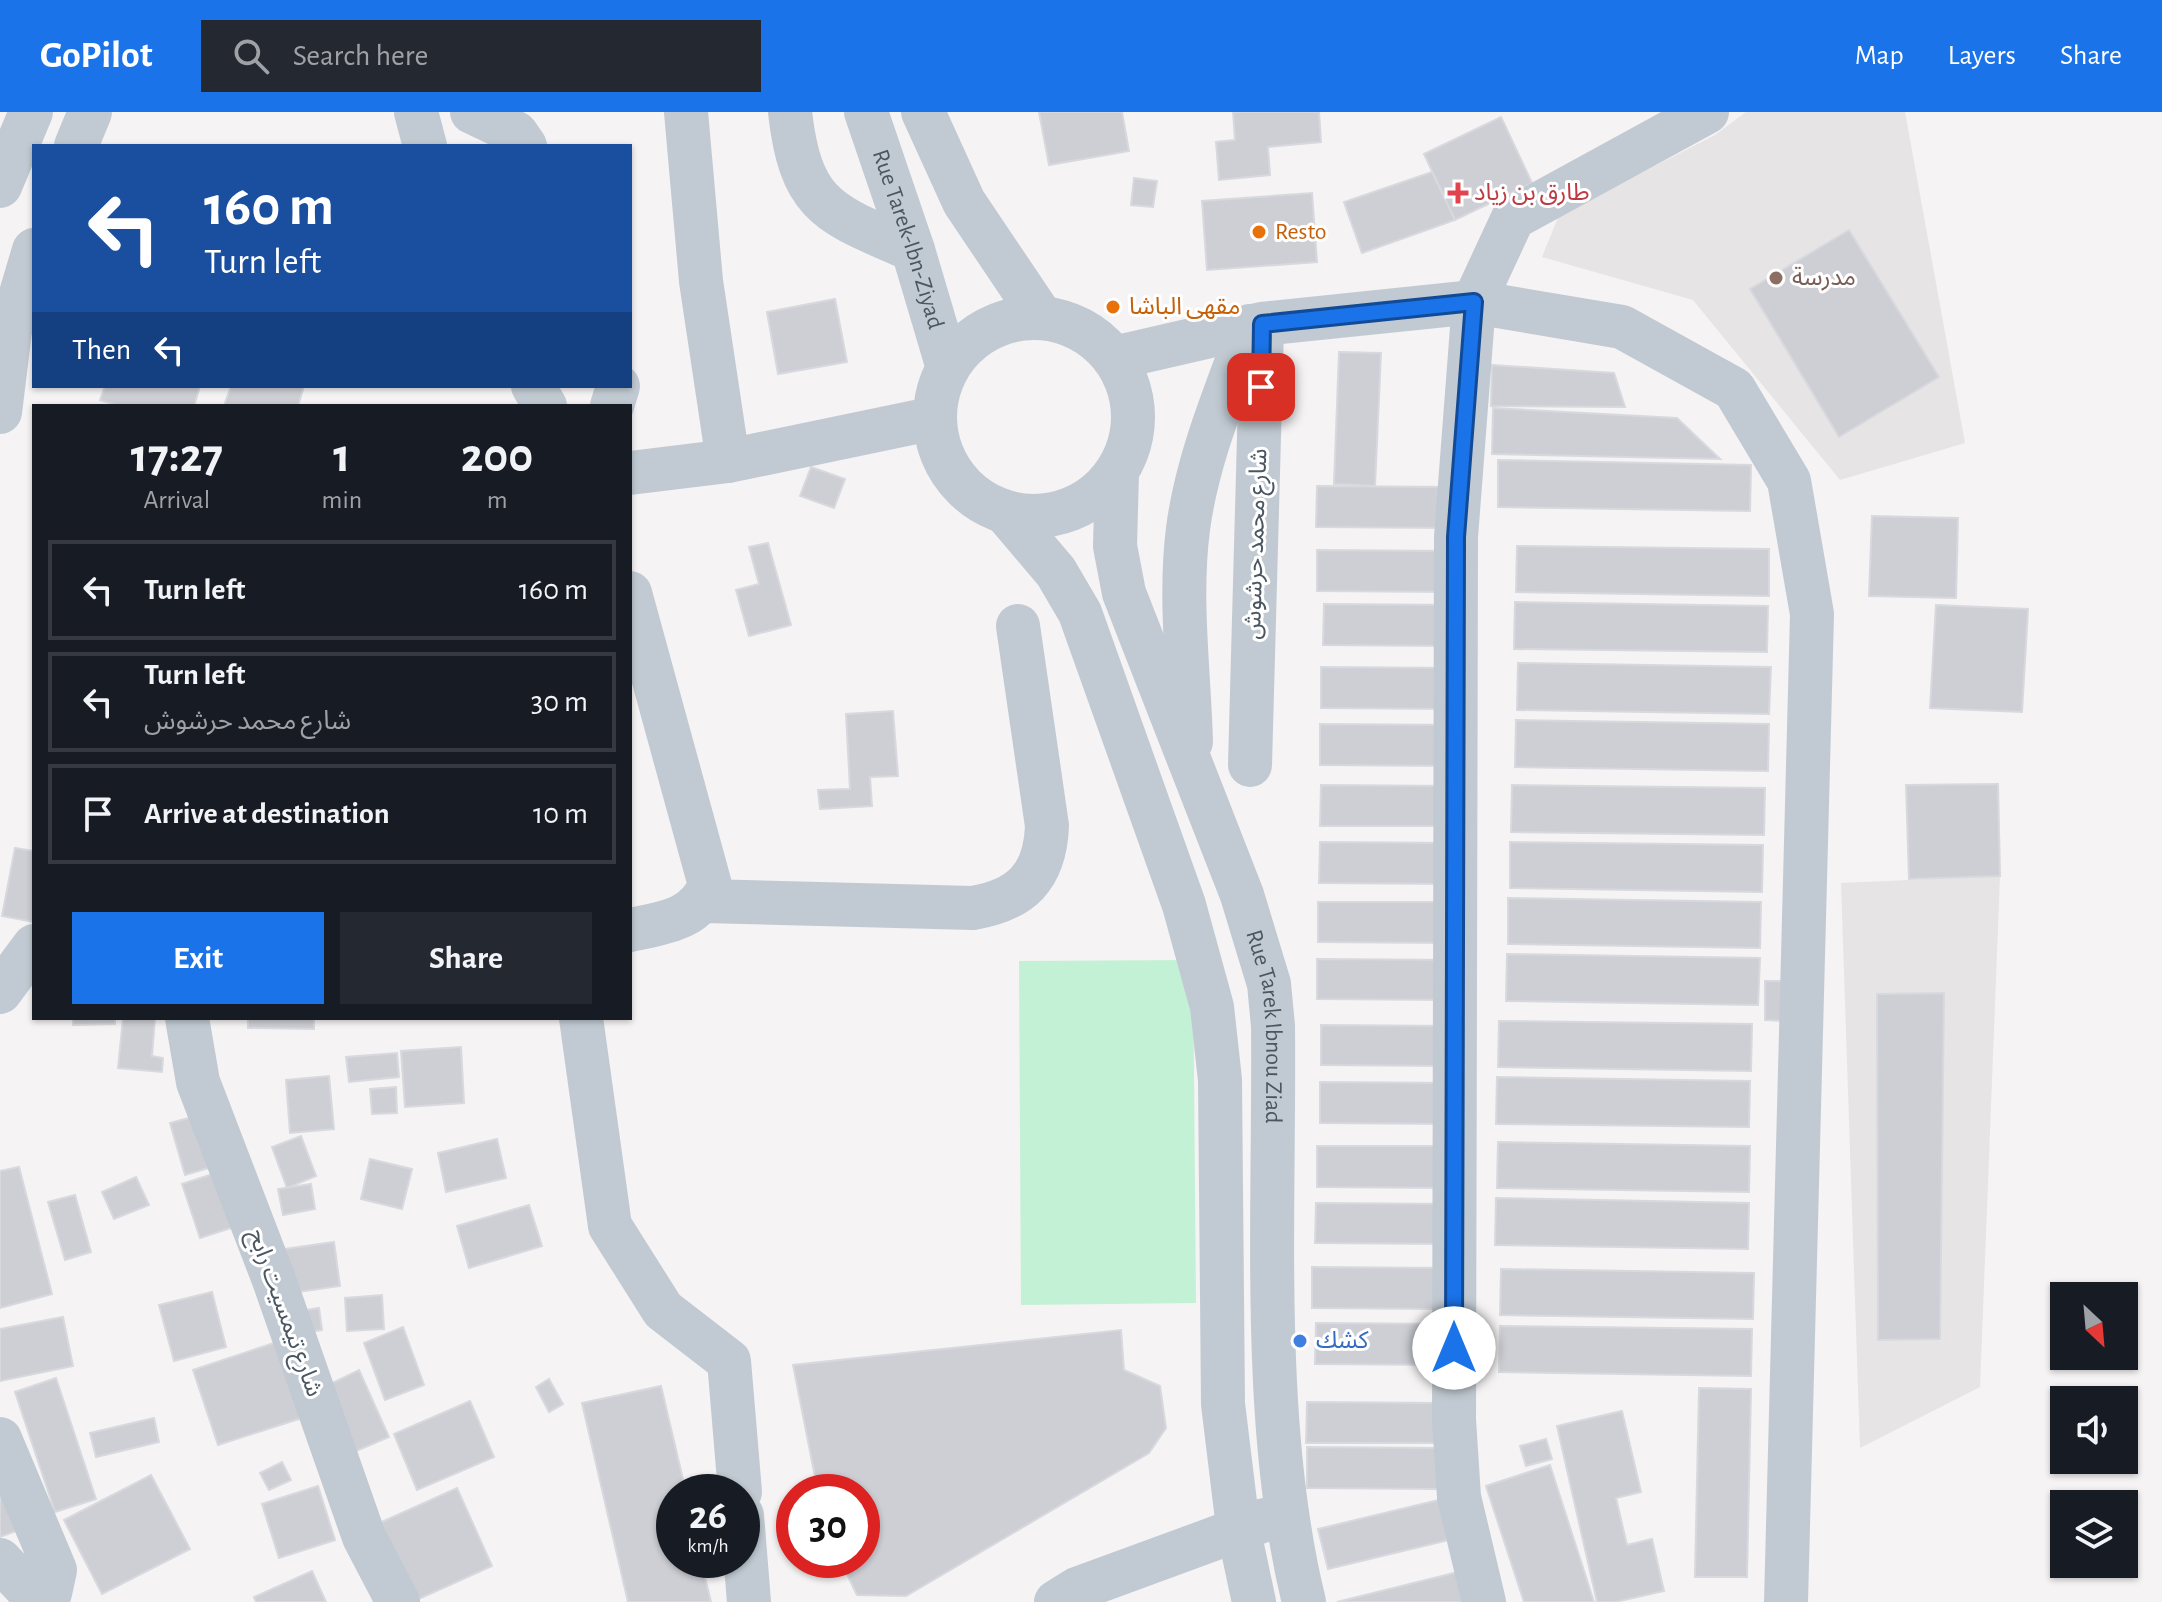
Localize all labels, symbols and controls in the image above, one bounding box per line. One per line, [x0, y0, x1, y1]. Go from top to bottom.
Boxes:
search box [201, 20, 761, 92]
icon: search [229, 34, 273, 78]
text: GoPilot [40, 37, 153, 75]
text: Search here [293, 41, 428, 71]
text: Map [1855, 42, 1904, 70]
text: Layers [1948, 42, 2016, 70]
text: Share [2060, 42, 2122, 70]
street label: Rue Tarek-Ibn-Ziyad [868, 146, 948, 332]
icon: left [72, 176, 176, 280]
text: 160 m [204, 179, 334, 235]
place label: طارق بن زياد [1474, 181, 1590, 206]
marker: طارق بن زياد [1449, 184, 1467, 202]
place label: Resto [1275, 220, 1327, 244]
marker: Resto [1250, 223, 1268, 241]
text: Turn left [204, 244, 321, 280]
place label: مدرسة [1792, 266, 1856, 291]
marker: مدرسة [1767, 269, 1785, 287]
place label: مقهى الباشا [1129, 295, 1240, 319]
marker: مقهى الباشا [1104, 298, 1122, 316]
icon: left [147, 328, 191, 372]
text: Then [72, 335, 131, 365]
pin [1227, 353, 1295, 421]
icon: arrive [1239, 365, 1283, 409]
text: 17:27 [131, 433, 223, 481]
text: 1 [333, 433, 351, 481]
text: 200 [461, 433, 533, 481]
street label: شارع محمد حرشوش [1241, 448, 1275, 640]
text: Arrival [143, 487, 210, 513]
text: min [322, 487, 362, 513]
text: m [487, 487, 507, 513]
icon: left [76, 568, 120, 612]
text: Turn left [144, 575, 245, 605]
text: 160 m [519, 575, 588, 605]
text: Turn left [144, 660, 245, 690]
icon: left [76, 680, 120, 724]
text: 30 m [531, 687, 588, 717]
text: شارع محمد حرشوش [144, 708, 351, 734]
icon: arrive [76, 792, 120, 836]
text: Arrive at destination [144, 799, 390, 829]
text: 10 m [533, 799, 588, 829]
button: Exit [72, 912, 324, 1004]
button: Share [340, 912, 592, 1004]
street label: Rue Tarek Ibnou Ziad [1241, 927, 1285, 1124]
street label: شارع تيمسيت رابح [240, 1226, 326, 1401]
north arrow [2050, 1282, 2138, 1370]
map controls [2050, 1282, 2138, 1578]
position arrow [1412, 1306, 1496, 1390]
place label: كشك [1316, 1329, 1370, 1353]
marker: كشك [1291, 1332, 1309, 1350]
button: sound [2050, 1386, 2138, 1474]
speed limit sign: 30 [776, 1474, 880, 1578]
button: layers [2050, 1490, 2138, 1578]
text: 26 [689, 1496, 727, 1536]
text: km/h [687, 1536, 729, 1556]

